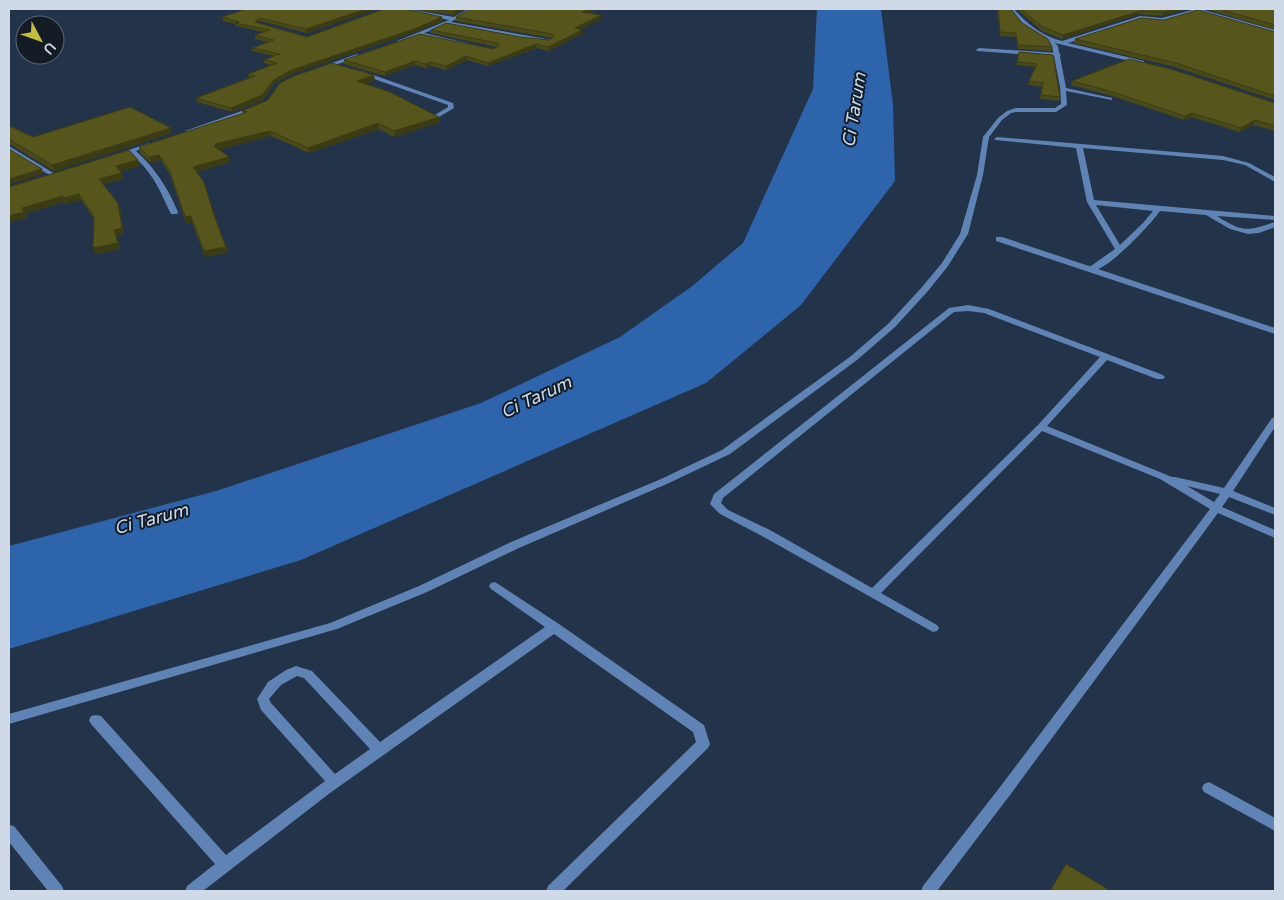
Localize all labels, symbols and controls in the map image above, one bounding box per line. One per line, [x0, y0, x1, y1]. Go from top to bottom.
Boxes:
north arrow [15, 15, 65, 65]
text: U [40, 39, 59, 58]
water label: Ci Tarum [837, 70, 871, 149]
water label: Ci Tarum [497, 371, 575, 423]
water label: Ci Tarum [112, 498, 191, 539]

